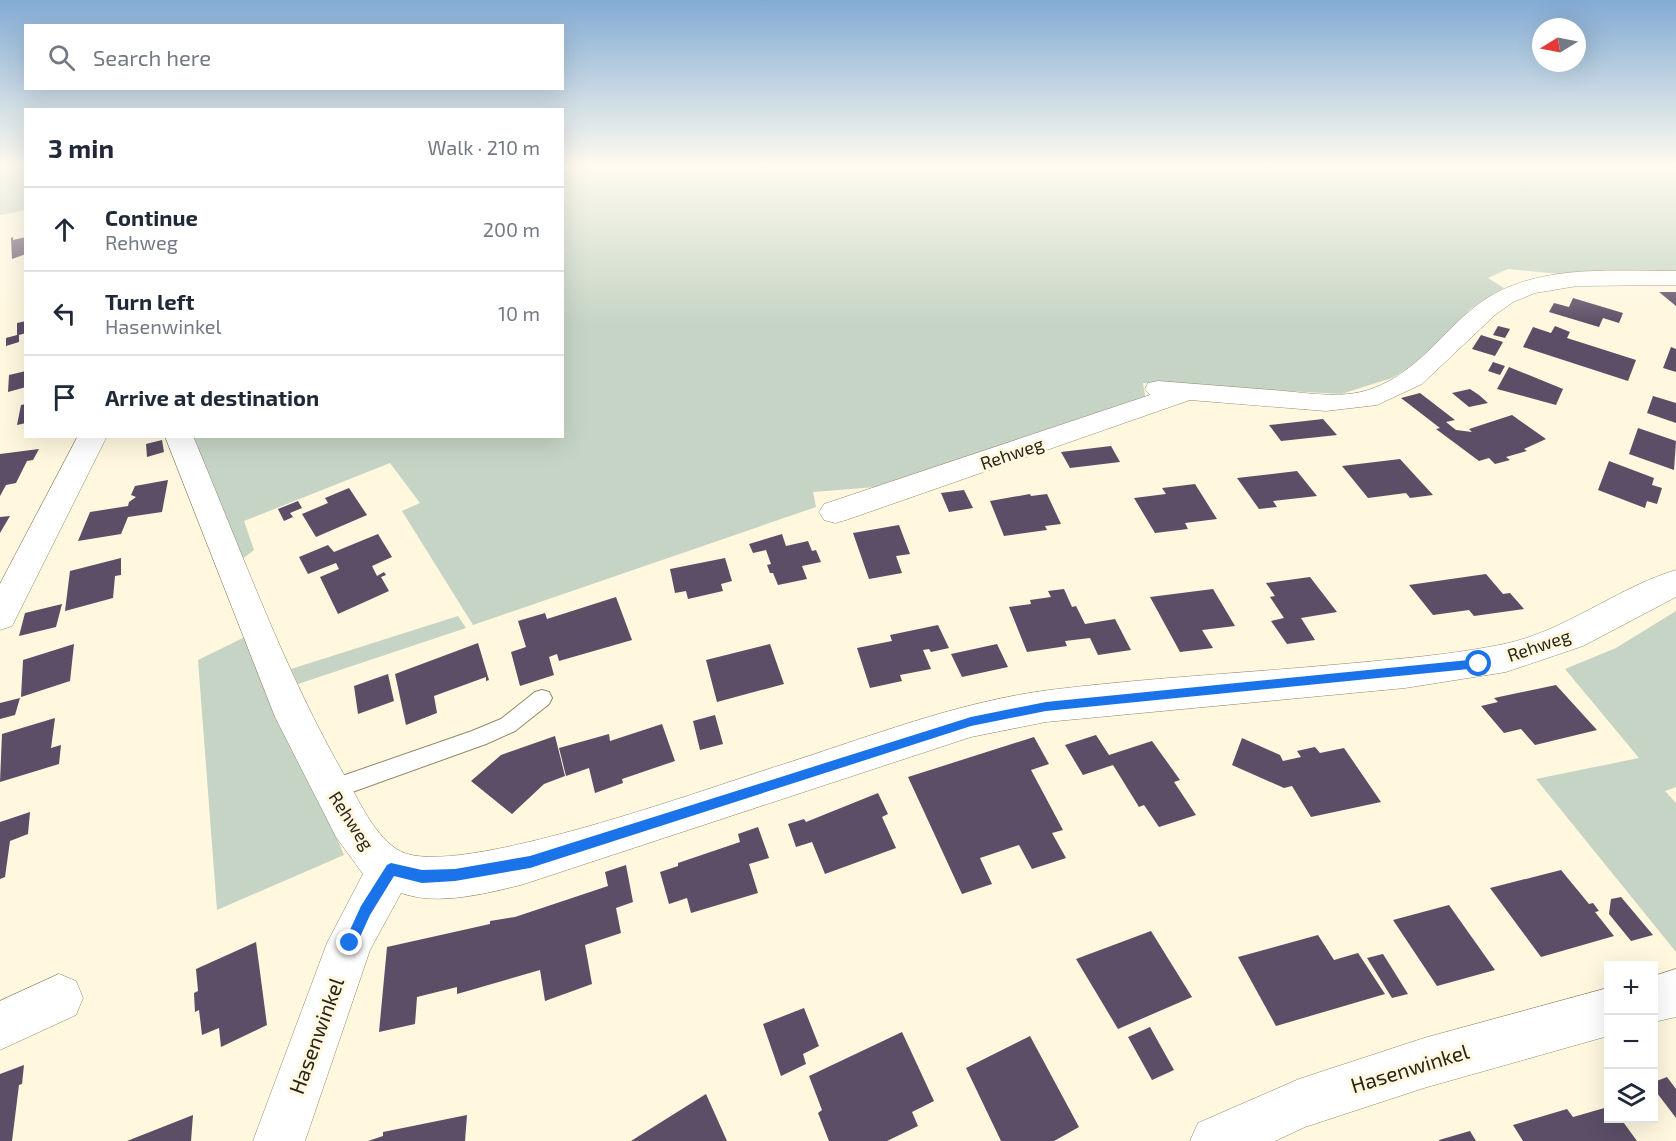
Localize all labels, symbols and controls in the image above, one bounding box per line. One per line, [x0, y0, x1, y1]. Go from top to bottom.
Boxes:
north arrow [1532, 18, 1586, 72]
search box [24, 24, 564, 90]
icon: search [45, 41, 78, 74]
text: Search here [93, 44, 211, 70]
text: 3 min [48, 132, 114, 163]
text: Walk · 210 m [428, 135, 540, 159]
text: Continue [105, 204, 198, 230]
icon: ahead [48, 213, 81, 246]
text: 200 m [483, 217, 540, 241]
text: Rehweg [105, 230, 178, 254]
text: Turn left [105, 288, 194, 314]
icon: left [48, 297, 81, 330]
text: 10 m [498, 301, 540, 325]
text: Hasenwinkel [105, 314, 221, 338]
icon: arrive [48, 381, 81, 414]
text: Arrive at destination [105, 384, 319, 410]
street label: Rehweg [977, 432, 1046, 474]
street label: Rehweg [1504, 624, 1573, 666]
route start [1465, 650, 1491, 676]
street label: Rehweg [325, 787, 379, 854]
route end [336, 929, 362, 955]
map controls [1604, 961, 1658, 1123]
button: + [1604, 961, 1658, 1015]
street label: Hasenwinkel [283, 973, 349, 1097]
button: − [1604, 1015, 1658, 1069]
street label: Hasenwinkel [1347, 1038, 1472, 1097]
button: layers [1604, 1069, 1658, 1123]

